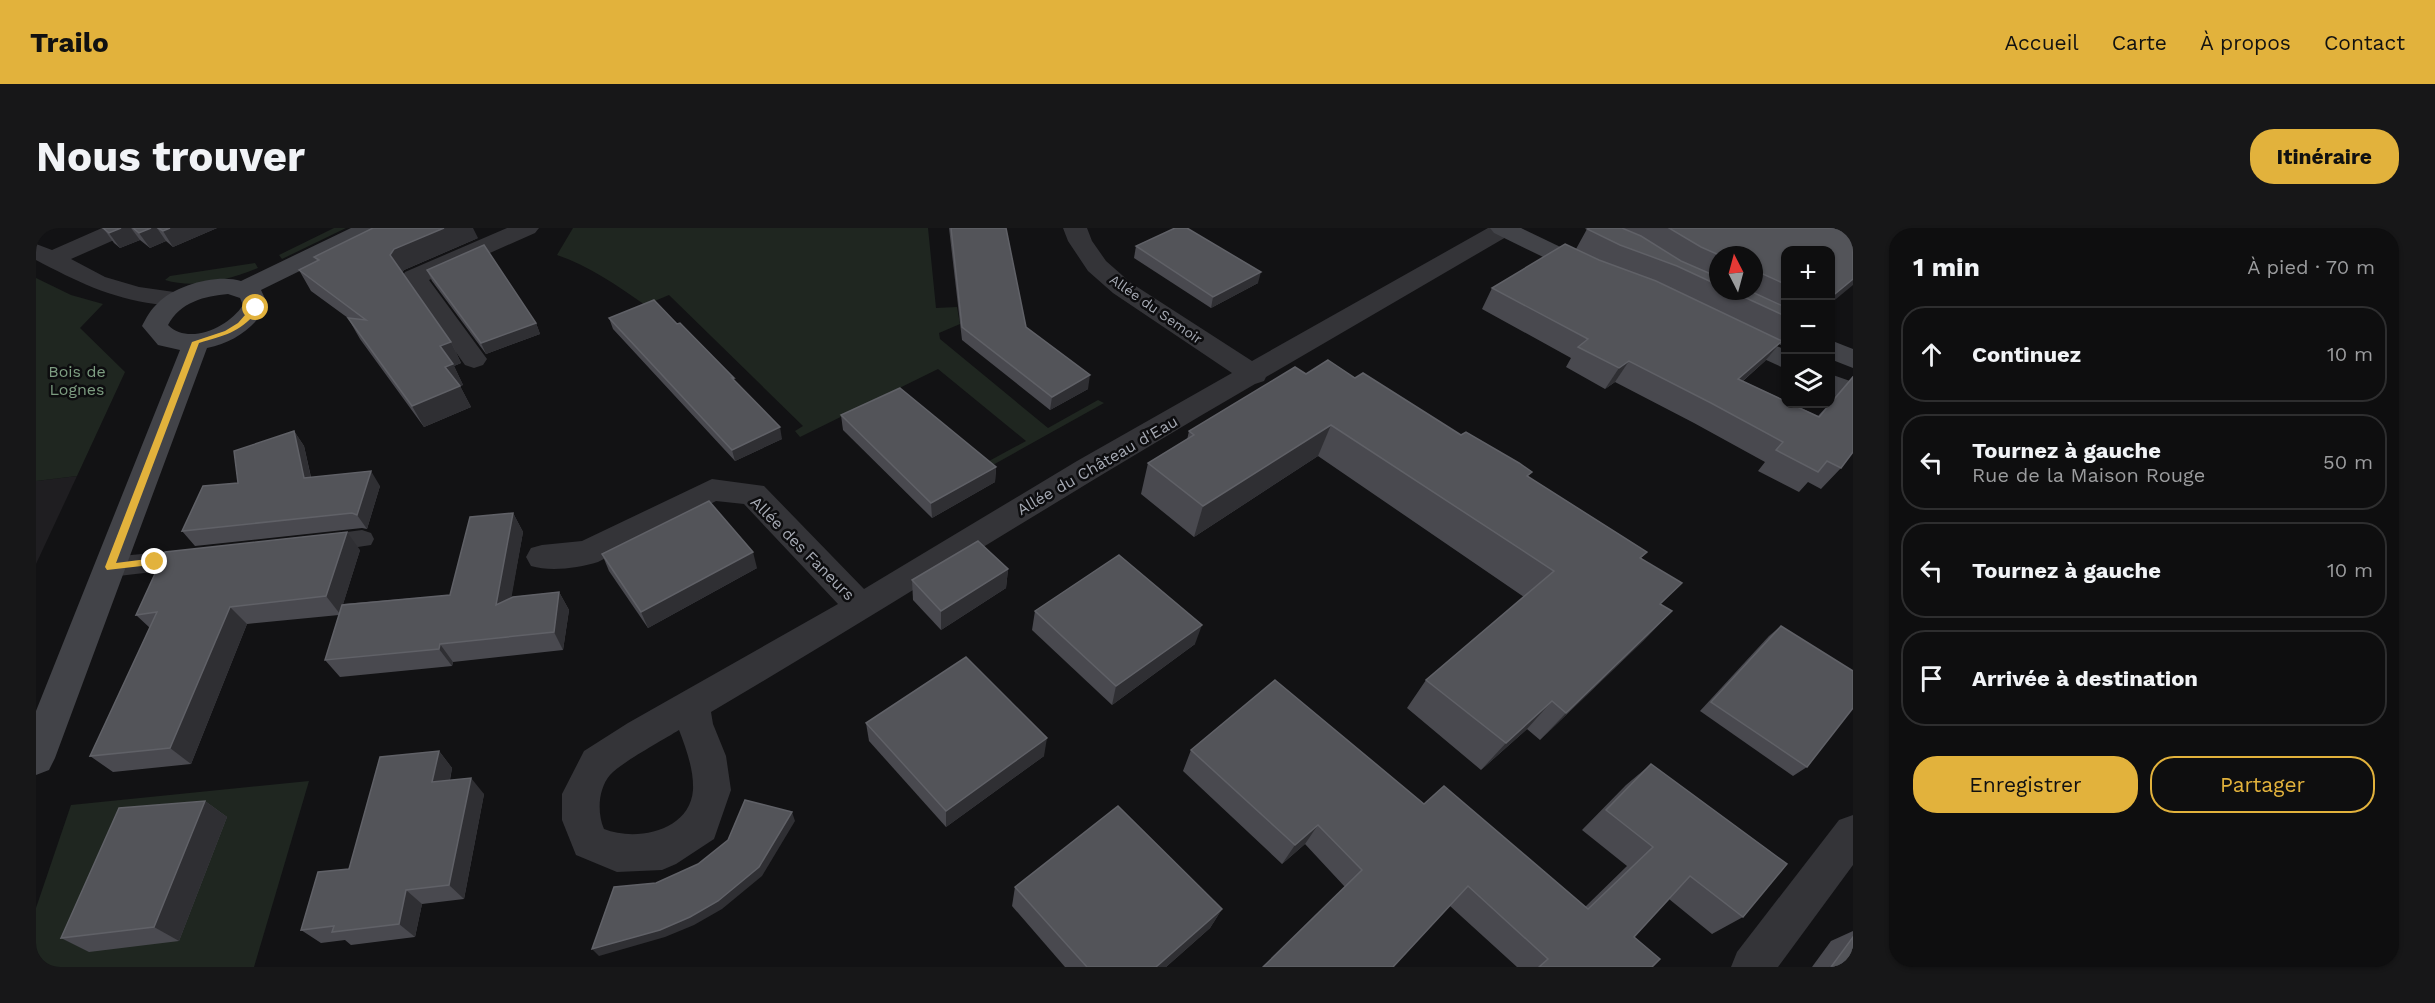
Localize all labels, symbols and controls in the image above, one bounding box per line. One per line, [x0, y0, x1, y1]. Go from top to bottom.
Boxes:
text: Trailo [30, 26, 109, 59]
text: Accueil [2004, 30, 2079, 55]
text: Carte [2112, 30, 2167, 55]
text: À propos [2200, 30, 2291, 55]
text: Contact [2324, 30, 2405, 55]
button: Itinéraire [2250, 129, 2399, 184]
text: Nous trouver [36, 132, 305, 181]
north arrow [1709, 246, 1763, 300]
map controls [1781, 246, 1835, 408]
button: + [1781, 246, 1835, 300]
text: 1 min [1913, 252, 1980, 282]
text: À pied · 70 m [2247, 255, 2375, 279]
street label: Allée du Semoir [1107, 271, 1206, 347]
route start [242, 294, 268, 320]
button: − [1781, 300, 1835, 354]
icon: ahead [1915, 338, 1948, 371]
text: Continuez [1972, 342, 2081, 367]
text: 10 m [2327, 342, 2373, 366]
button: layers [1781, 354, 1835, 408]
park label: Bois de Lognes [48, 362, 106, 399]
street label: Allée du Château d'Eau [1013, 412, 1181, 519]
text: Tournez à gauche [1972, 438, 2161, 463]
icon: left [1915, 446, 1948, 479]
text: 50 m [2323, 450, 2373, 474]
text: Rue de la Maison Rouge [1972, 463, 2205, 487]
street label: Allée des Faneurs [747, 492, 859, 604]
route end [141, 548, 167, 574]
icon: left [1915, 554, 1948, 587]
text: Tournez à gauche [1972, 558, 2161, 583]
text: 10 m [2327, 558, 2373, 582]
icon: arrive [1915, 662, 1948, 695]
text: Arrivée à destination [1972, 666, 2198, 691]
button: Enregistrer [1913, 756, 2138, 813]
button: Partager [2150, 756, 2375, 813]

